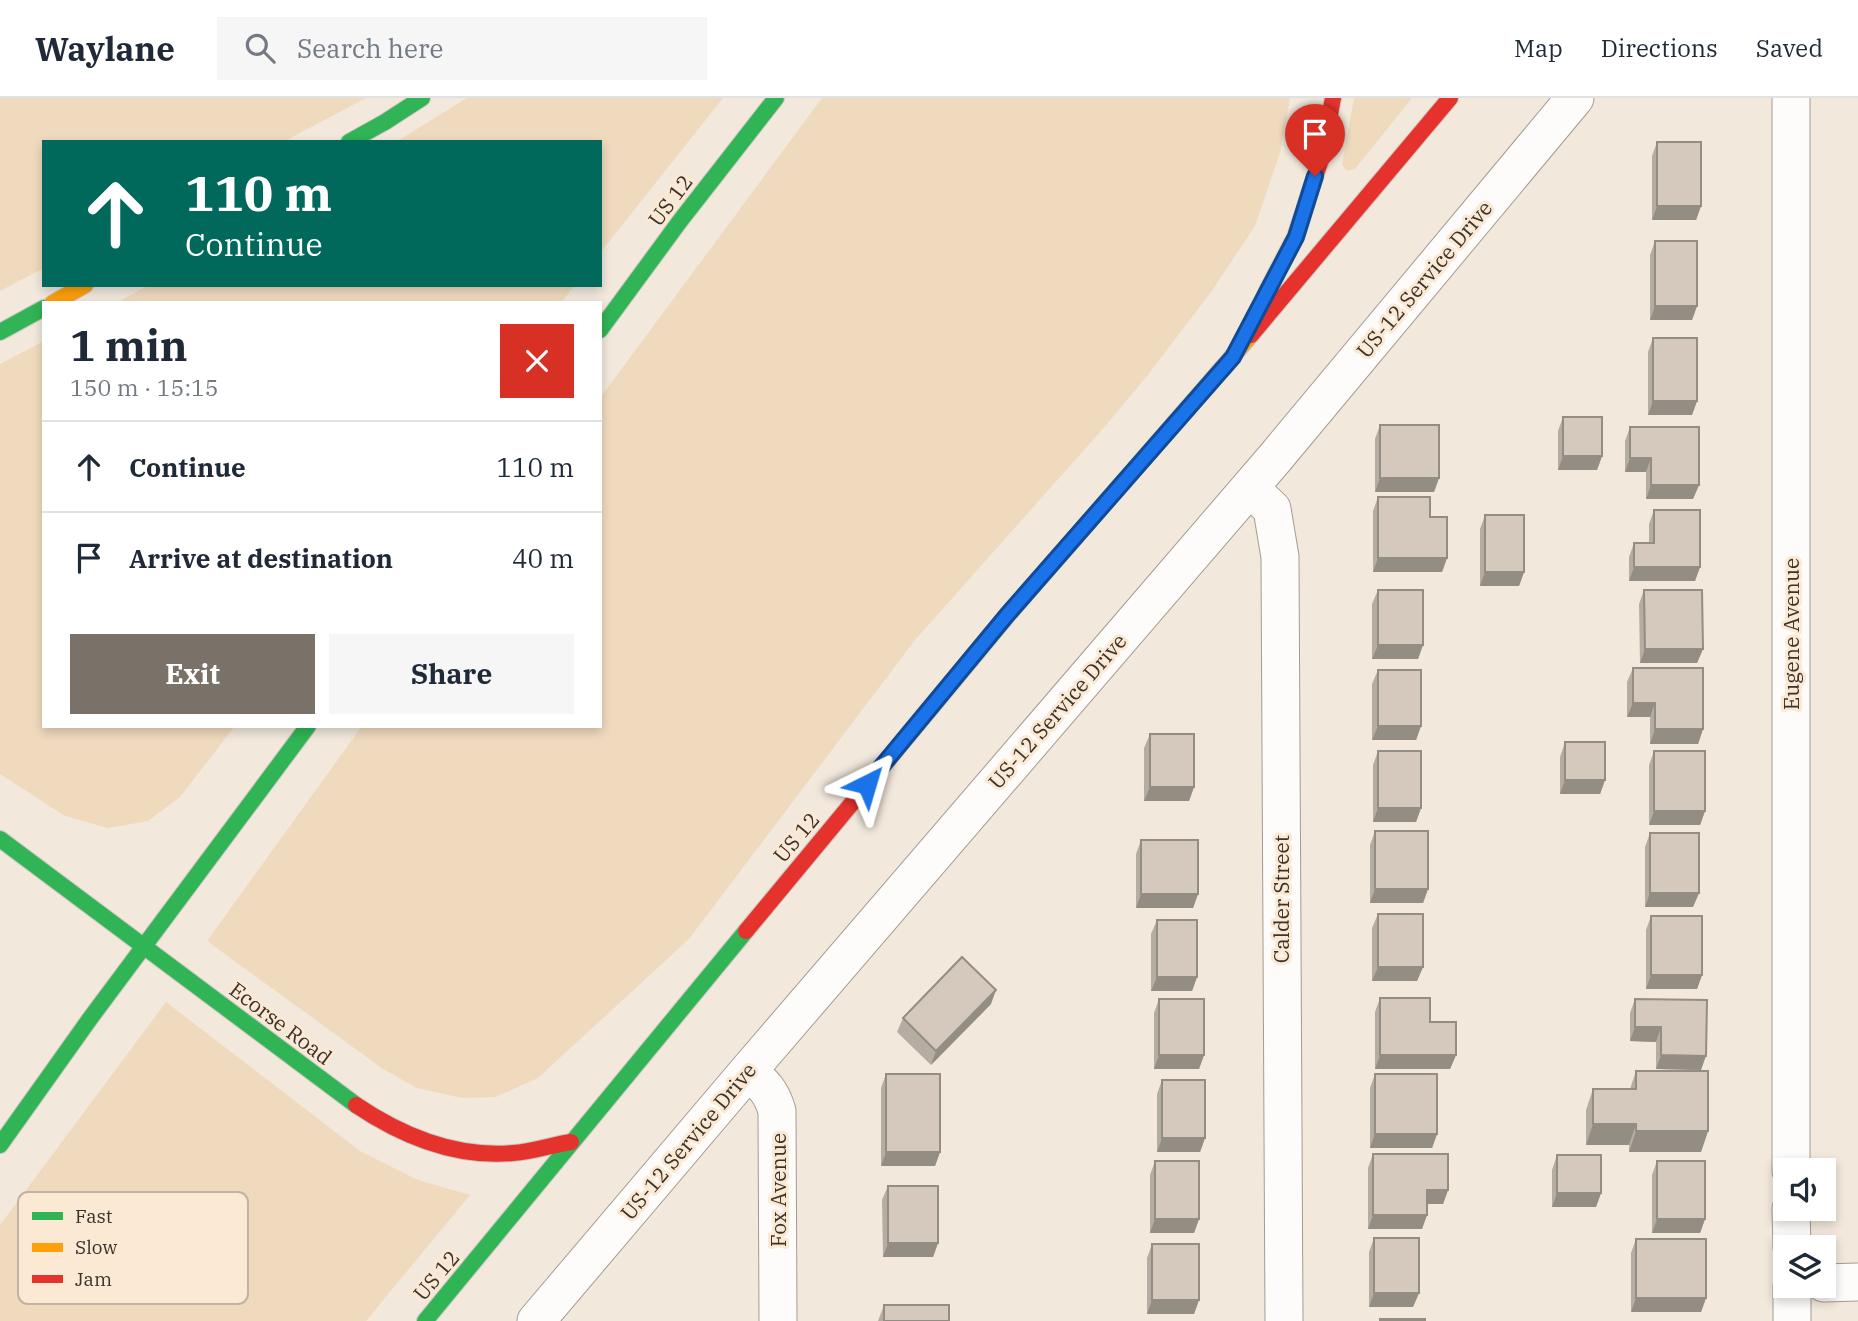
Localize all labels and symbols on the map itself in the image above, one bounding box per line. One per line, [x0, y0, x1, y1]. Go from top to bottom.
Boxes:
pin [1285, 104, 1345, 176]
street label: US 12 [641, 168, 699, 232]
street label: US-12 Service Drive [1350, 194, 1498, 364]
street label: Eugene Avenue [1777, 558, 1805, 710]
street label: US-12 Service Drive [982, 627, 1132, 795]
position arrow [830, 747, 904, 821]
street label: US 12 [767, 806, 825, 868]
street label: Calder Street [1267, 835, 1295, 963]
street label: Ecorse Road [224, 975, 338, 1071]
street label: US-12 Service Drive [614, 1056, 762, 1226]
street label: Fox Avenue [764, 1133, 792, 1247]
legend [18, 1192, 248, 1304]
text: Fast [75, 1204, 113, 1228]
text: Slow [75, 1235, 117, 1259]
street label: US 12 [407, 1244, 465, 1306]
text: Jam [75, 1267, 112, 1291]

